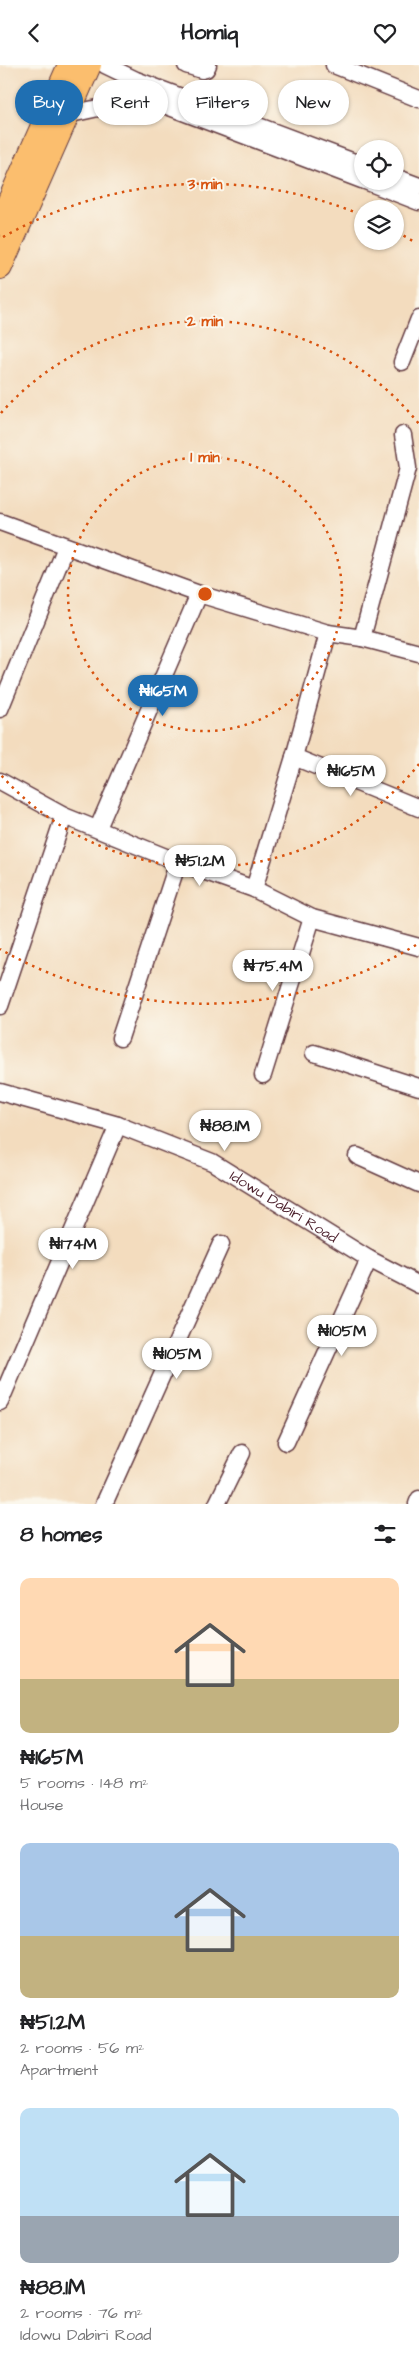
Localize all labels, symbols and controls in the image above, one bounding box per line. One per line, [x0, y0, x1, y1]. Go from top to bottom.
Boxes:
text: Homiq [181, 17, 238, 48]
icon: back [20, 19, 48, 47]
icon: heart [371, 19, 399, 47]
chip: Buy [15, 80, 83, 125]
chip: Rent [93, 80, 168, 125]
chip: Filters [178, 80, 268, 125]
chip: New [278, 80, 349, 125]
map controls [354, 140, 404, 250]
button: locate [354, 140, 404, 190]
text: 3 min [186, 174, 223, 195]
button: layers [354, 200, 404, 250]
text: 2 min [186, 311, 224, 332]
text: 1 min [190, 447, 220, 468]
centre of rings [196, 585, 214, 603]
pin: ₦165M [128, 675, 198, 717]
text: ₦165M [139, 680, 187, 702]
pin: ₦165M [316, 755, 386, 797]
text: ₦165M [327, 760, 375, 782]
pin: ₦51.2M [159, 845, 241, 887]
text: ₦51.2M [175, 850, 225, 872]
pin: ₦75.4M [232, 949, 314, 992]
text: ₦75.4M [243, 955, 303, 977]
pin: ₦88.1M [184, 1109, 266, 1152]
text: ₦88.1M [200, 1115, 250, 1137]
street label: Idowu Dabiri Road [226, 1165, 342, 1248]
pin: ₦174M [38, 1227, 108, 1270]
text: ₦174M [49, 1233, 97, 1255]
pin: ₦105M [307, 1315, 377, 1357]
text: ₦105M [318, 1320, 366, 1342]
pin: ₦105M [142, 1337, 212, 1380]
text: ₦105M [153, 1343, 201, 1365]
text: 8 homes [20, 1520, 102, 1549]
icon: filters [371, 1520, 399, 1548]
icon: home [165, 1610, 255, 1700]
text: ₦165M [20, 1743, 83, 1772]
text: 5 rooms · 148 m² [20, 1772, 148, 1794]
text: House [20, 1794, 64, 1816]
icon: home [165, 1875, 255, 1965]
text: ₦51.2M [20, 2008, 85, 2037]
text: 2 rooms · 56 m² [20, 2037, 144, 2059]
text: Apartment [20, 2059, 98, 2081]
icon: home [165, 2140, 255, 2230]
text: ₦88.1M [20, 2273, 85, 2302]
text: 2 rooms · 76 m² [20, 2302, 143, 2324]
text: Idowu Dabiri Road [20, 2324, 151, 2346]

